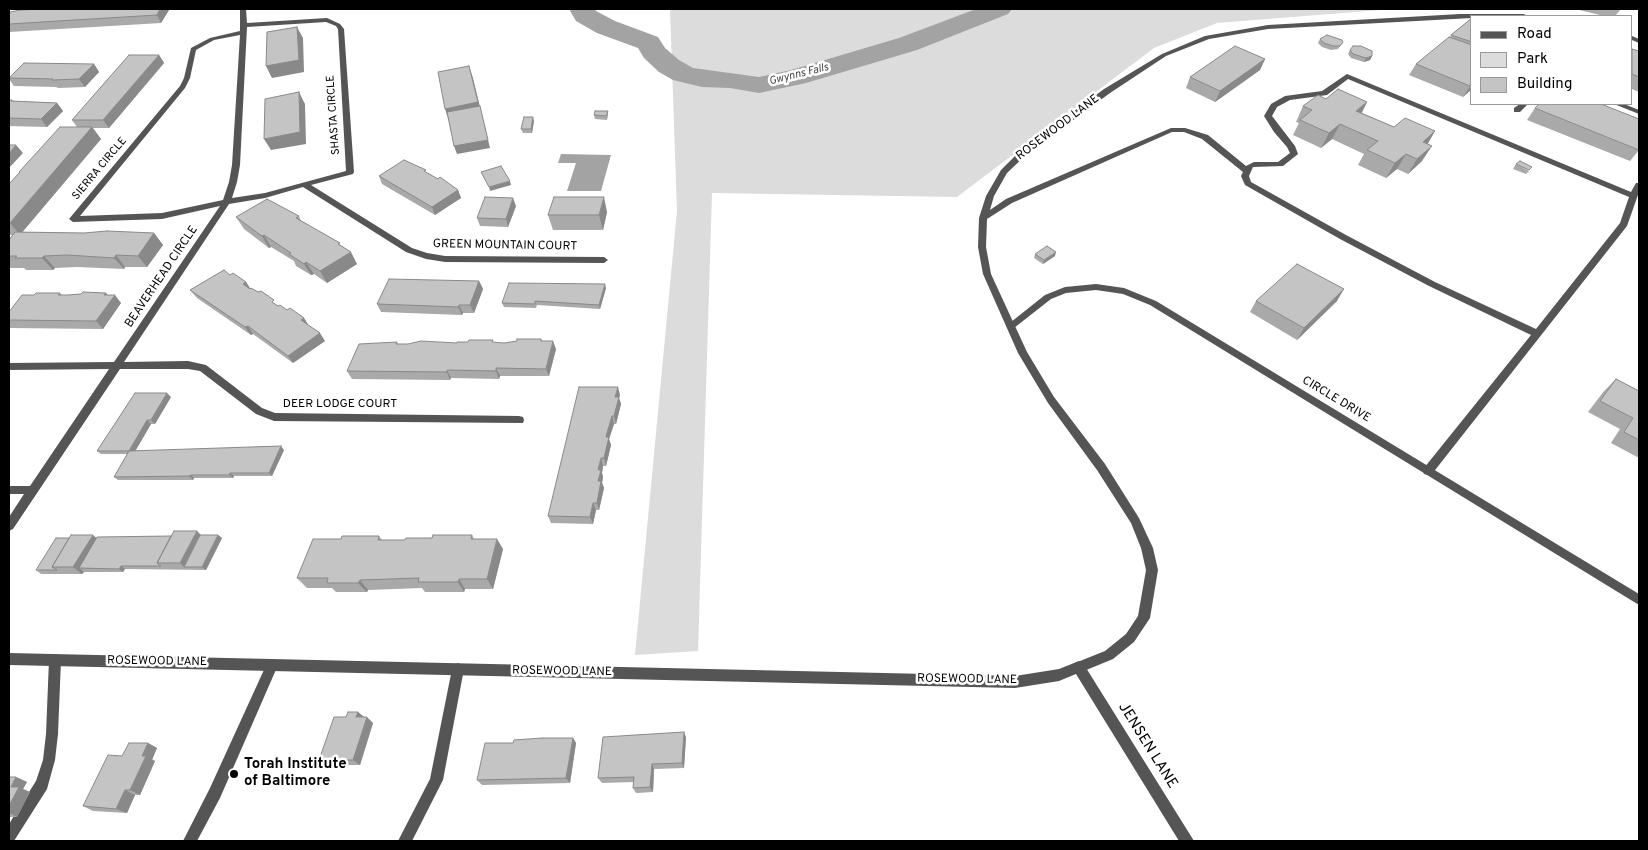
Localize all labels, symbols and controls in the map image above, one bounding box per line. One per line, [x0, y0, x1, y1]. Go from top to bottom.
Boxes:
legend [1470, 15, 1633, 105]
text: Road [1517, 25, 1552, 44]
text: Park [1517, 50, 1548, 69]
water label: Gwynns Falls [768, 61, 830, 89]
street label: SHASTA CIRCLE [325, 75, 343, 155]
text: Building [1517, 75, 1572, 94]
street label: ROSEWOOD LANE [1014, 92, 1102, 164]
street label: SIERRA CIRCLE [70, 135, 130, 203]
street label: BEAVERHEAD CIRCLE [123, 223, 201, 331]
street label: GREEN MOUNTAIN COURT [433, 238, 577, 254]
street label: CIRCLE DRIVE [1299, 374, 1373, 426]
street label: DEER LODGE COURT [283, 398, 397, 412]
street label: ROSEWOOD LANE [107, 654, 207, 670]
street label: ROSEWOOD LANE [512, 664, 612, 680]
street label: ROSEWOOD LANE [917, 672, 1017, 688]
street label: JENSEN LANE [1113, 700, 1181, 792]
place label: Torah Institute of Baltimore [244, 756, 347, 791]
marker: Torah Institute of Baltimore [228, 768, 240, 780]

